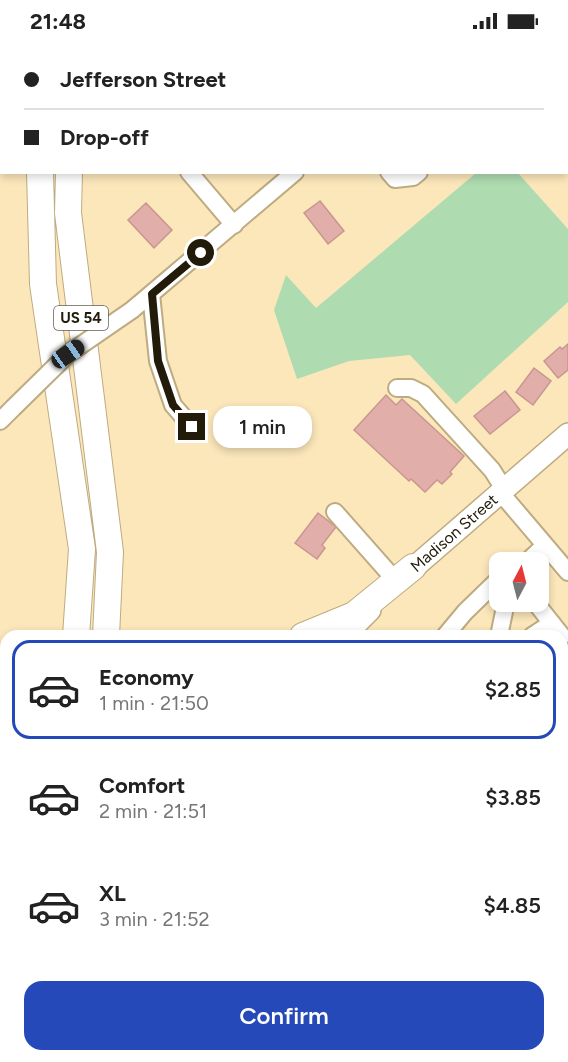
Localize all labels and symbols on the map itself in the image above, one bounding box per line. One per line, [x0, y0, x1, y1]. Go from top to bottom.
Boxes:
route start [187, 239, 214, 266]
road number: US 54 [54, 306, 108, 330]
car [48, 336, 88, 372]
callout: 1 min [213, 406, 312, 448]
route end [178, 413, 205, 440]
street label: Madison Street [407, 490, 501, 576]
north arrow [489, 552, 549, 612]

